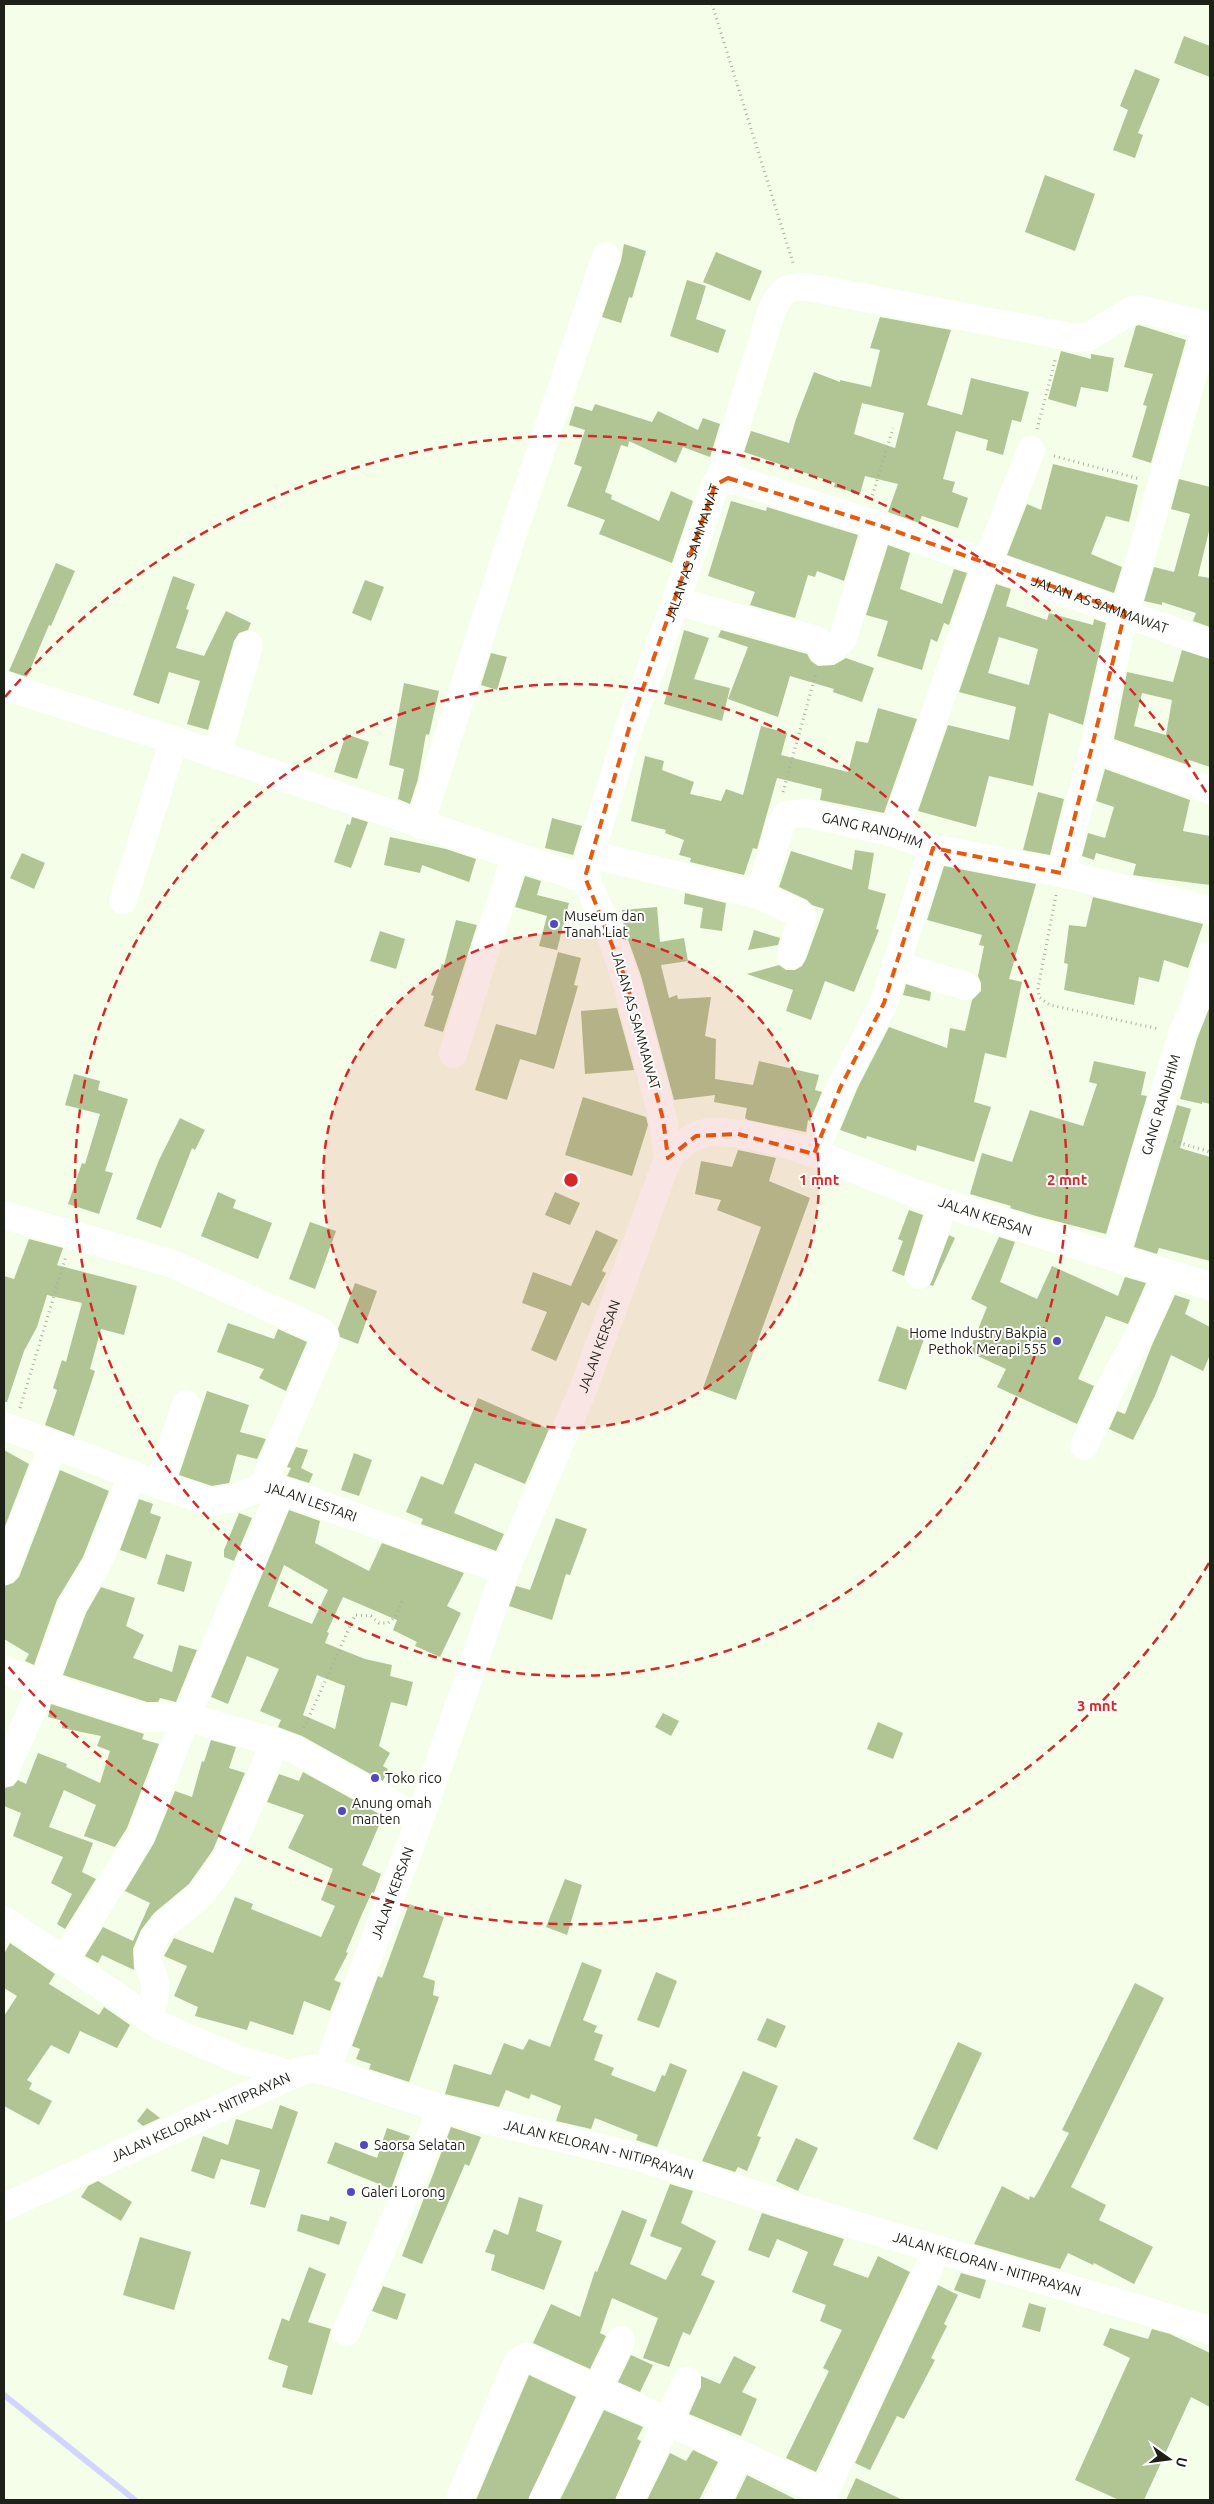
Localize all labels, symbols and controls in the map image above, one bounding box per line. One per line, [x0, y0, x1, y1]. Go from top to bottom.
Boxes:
street label: JALAN AS SAMMAWAT [661, 482, 723, 624]
street label: JALAN AS SAMMAWAT [1029, 573, 1171, 637]
street label: GANG RANDHIM [820, 809, 925, 851]
place label: Museum dan Tanah Liat [564, 908, 645, 940]
marker: Museum dan Tanah Liat [548, 918, 560, 930]
street label: JALAN AS SAMMAWAT [608, 948, 664, 1092]
street label: GANG RANDHIM [1138, 1052, 1183, 1157]
centre of rings [562, 1171, 580, 1189]
text: 1 mnt [799, 1171, 840, 1188]
text: 2 mnt [1047, 1171, 1088, 1188]
street label: JALAN KERSAN [936, 1194, 1034, 1239]
street label: JALAN KERSAN [575, 1298, 623, 1395]
place label: Home Industry Bakpia Pethok Merapi 555 [909, 1325, 1047, 1357]
marker: Home Industry Bakpia Pethok Merapi 555 [1051, 1335, 1063, 1347]
street label: JALAN LESTARI [263, 1480, 359, 1525]
text: 3 mnt [1077, 1697, 1118, 1714]
place label: Toko rico [385, 1770, 442, 1786]
marker: Toko rico [369, 1772, 381, 1784]
place label: Anung omah manten [352, 1795, 432, 1827]
marker: Anung omah manten [336, 1805, 348, 1817]
street label: JALAN KERSAN [368, 1845, 417, 1941]
street label: JALAN KELORAN - NITIPRAYAN [108, 2069, 293, 2165]
street label: JALAN KELORAN - NITIPRAYAN [502, 2116, 695, 2182]
place label: Saorsa Selatan [374, 2137, 465, 2153]
marker: Saorsa Selatan [358, 2139, 370, 2151]
place label: Galeri Lorong [361, 2184, 446, 2200]
marker: Galeri Lorong [345, 2186, 357, 2198]
street label: JALAN KELORAN - NITIPRAYAN [891, 2229, 1083, 2299]
north arrow [1144, 2434, 1194, 2484]
text: U [1173, 2455, 1191, 2469]

